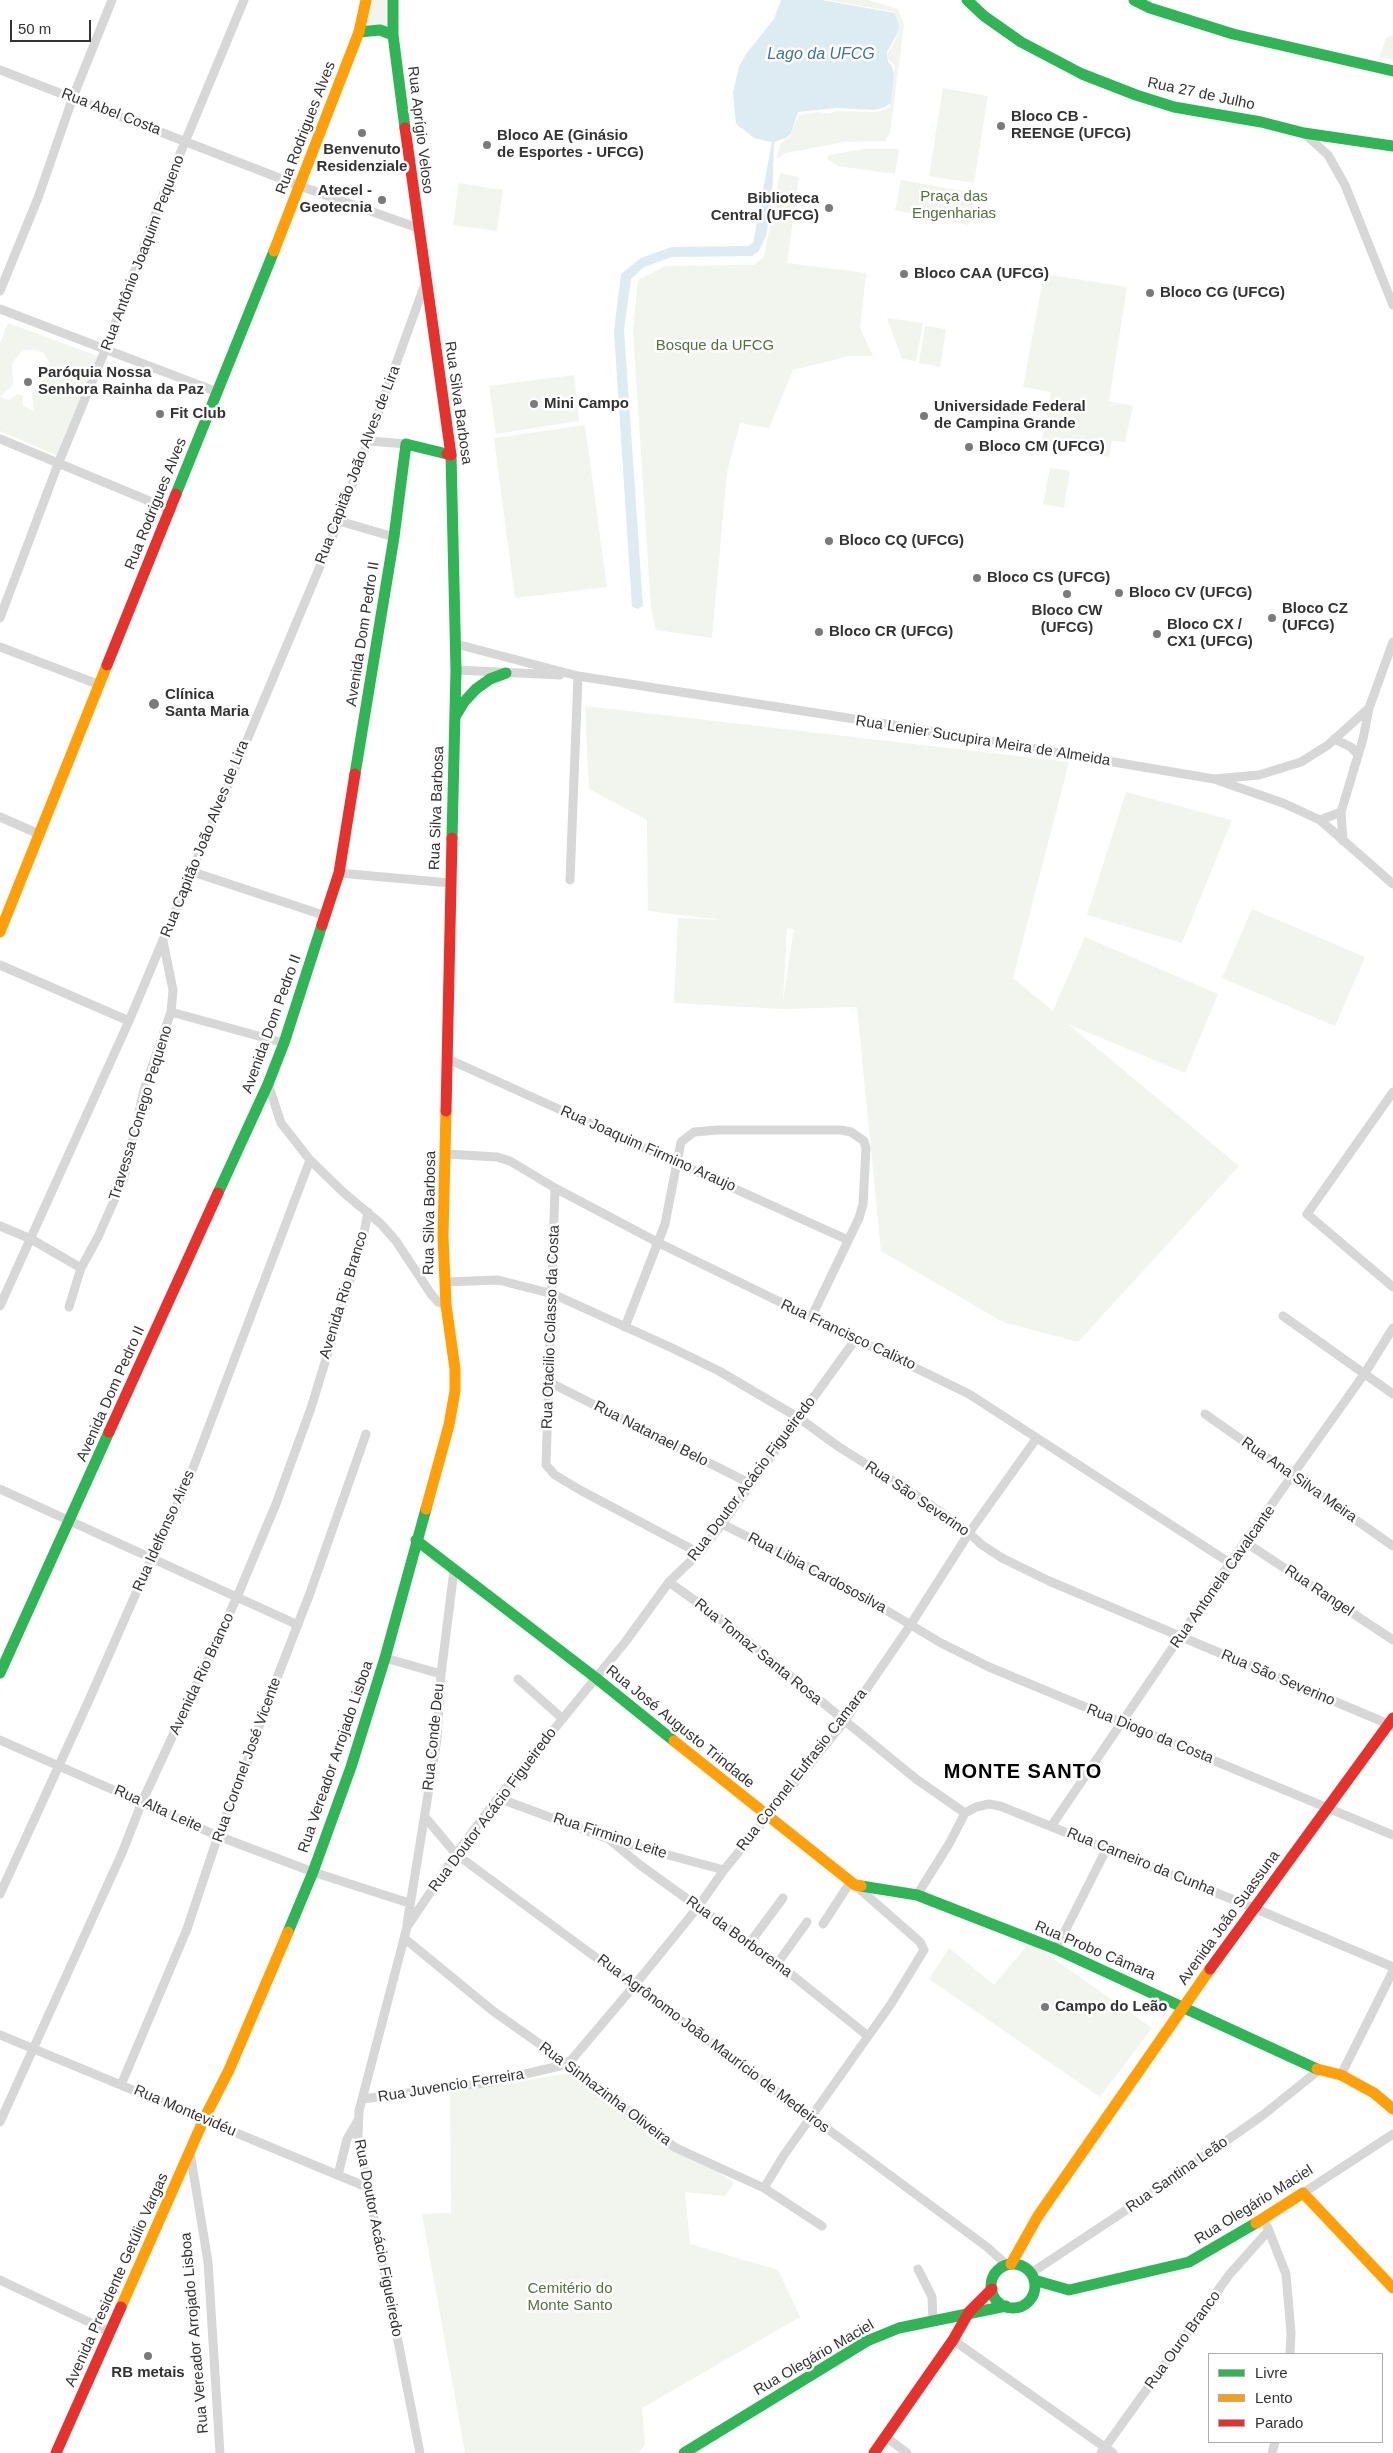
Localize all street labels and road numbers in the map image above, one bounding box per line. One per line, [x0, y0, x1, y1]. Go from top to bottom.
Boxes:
street label: Rua Rodrigues Alves [272, 59, 340, 197]
street label: Rua Aprígio Veloso [403, 65, 437, 195]
street label: Rua 27 de Julho [1146, 74, 1256, 114]
street label: Rua Abel Costa [59, 85, 163, 139]
street label: Rua Antônio Joaquim Pequeno [97, 153, 189, 353]
street label: Rua Silva Barbosa [440, 340, 476, 466]
street label: Rua Capitão João Alves de Lira [312, 363, 404, 567]
street label: Rua Rodrigues Alves [121, 435, 191, 573]
street label: Avenida Dom Pedro II [343, 560, 383, 708]
street label: Rua Lenier Sucupira Meira de Almeida [854, 712, 1112, 770]
street label: Rua Capitão João Alves de Lira [157, 738, 253, 940]
street label: Rua Silva Barbosa [426, 746, 448, 870]
street label: Avenida Dom Pedro II [238, 952, 306, 1096]
street label: Travessa Conego Pequeno [106, 1023, 176, 1203]
street label: Rua Joaquim Firmino Araujo [558, 1102, 738, 1196]
street label: Rua Silva Barbosa [420, 1151, 440, 1275]
street label: Rua Otacilio Colasso da Costa [538, 1225, 564, 1429]
street label: Avenida Rio Branco [316, 1229, 372, 1361]
street label: Rua Francisco Calixto [778, 1296, 918, 1374]
street label: Avenida Dom Pedro II [73, 1323, 149, 1465]
street label: Rua Doutor Acácio Figueiredo [684, 1393, 820, 1565]
street label: Rua Natanael Belo [591, 1397, 711, 1471]
street label: Rua Ana Silva Meira [1238, 1433, 1360, 1527]
street label: Rua São Severino [862, 1457, 972, 1541]
street label: Rua Idelfonso Aires [129, 1468, 199, 1594]
street label: Rua Antonela Cavalcante [1167, 1502, 1279, 1652]
street label: Rua Libia Cardososilva [745, 1529, 889, 1617]
street label: Rua Rangel [1281, 1561, 1357, 1621]
street label: Rua Tomaz Santa Rosa [691, 1595, 825, 1709]
street label: Avenida Rio Branco [166, 1610, 238, 1738]
street label: Rua São Severino [1218, 1646, 1338, 1710]
street label: Rua Vereador Arrojado Lisboa [295, 1659, 377, 1855]
street label: Rua José Augusto Trindade [602, 1662, 758, 1792]
street label: Rua Coronel José Vicente [209, 1675, 285, 1845]
street label: Rua Conde Deu [419, 1683, 449, 1791]
street label: Rua Coronel Eufrasio Camara [733, 1685, 871, 1855]
street label: Rua Diogo da Costa [1084, 1700, 1216, 1768]
street label: Rua Doutor Acácio Figueiredo [425, 1724, 561, 1896]
street label: Rua Alta Leite [111, 1782, 205, 1836]
street label: Rua Firmino Leite [551, 1809, 669, 1863]
street label: Rua Carneiro da Cunha [1064, 1824, 1218, 1900]
street label: Avenida João Suassuna [1174, 1847, 1284, 1989]
street label: Rua da Borborema [682, 1892, 796, 1982]
street label: Rua Probo Câmara [1032, 1917, 1158, 1985]
street label: Rua Agrônomo João Maurício de Medeiros [593, 1951, 833, 2137]
street label: Rua Sinhazinha Oliveira [535, 2038, 675, 2150]
street label: Rua Juvencio Ferreira [377, 2066, 525, 2106]
street label: Rua Montevidéu [131, 2081, 239, 2141]
street label: Rua Santina Leão [1123, 2133, 1231, 2217]
street label: Rua Doutor Acácio Figueiredo [350, 2138, 406, 2338]
street label: Rua Olegário Maciel [1192, 2161, 1316, 2249]
street label: Avenida Presidente Getúlio Vargas [62, 2170, 172, 2390]
street label: Rua Vereador Arrojado Lisboa [177, 2232, 213, 2434]
street label: Rua Ouro Branco [1141, 2287, 1225, 2393]
street label: Rua Olegário Maciel [751, 2316, 877, 2400]

